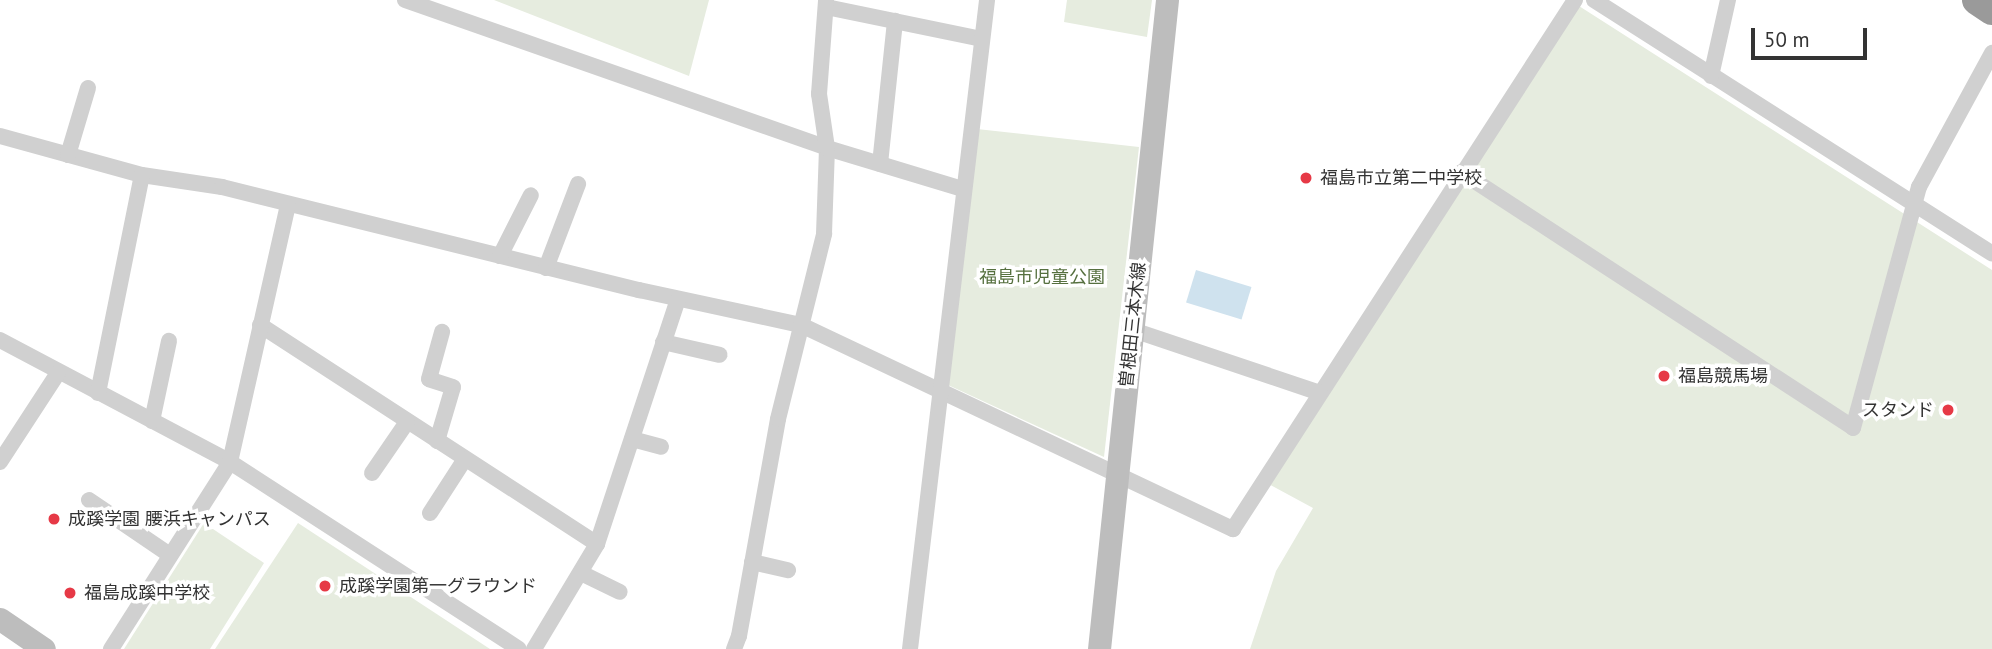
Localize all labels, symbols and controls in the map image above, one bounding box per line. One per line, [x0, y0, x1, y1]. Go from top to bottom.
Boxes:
scale bar [1754, 14, 1870, 58]
text: 50 m [1764, 26, 1810, 53]
place label: 福島市立第二中学校 [1320, 167, 1482, 189]
marker: 福島市立第二中学校 [1298, 170, 1314, 186]
street label: 曽根田三本木線 [1116, 261, 1150, 389]
park label: 福島市児童公園 [979, 266, 1105, 288]
place label: 福島競馬場 [1678, 365, 1768, 387]
marker: 福島競馬場 [1656, 368, 1672, 384]
place label: スタンド [1862, 399, 1934, 421]
marker: スタンド [1940, 402, 1956, 418]
place label: 成蹊学園 腰浜キャンパス [68, 508, 271, 530]
marker: 成蹊学園 腰浜キャンパス [46, 511, 62, 527]
place label: 成蹊学園第一グラウンド [339, 575, 537, 597]
marker: 成蹊学園第一グラウンド [317, 578, 333, 594]
place label: 福島成蹊中学校 [84, 582, 210, 604]
marker: 福島成蹊中学校 [62, 585, 78, 601]

